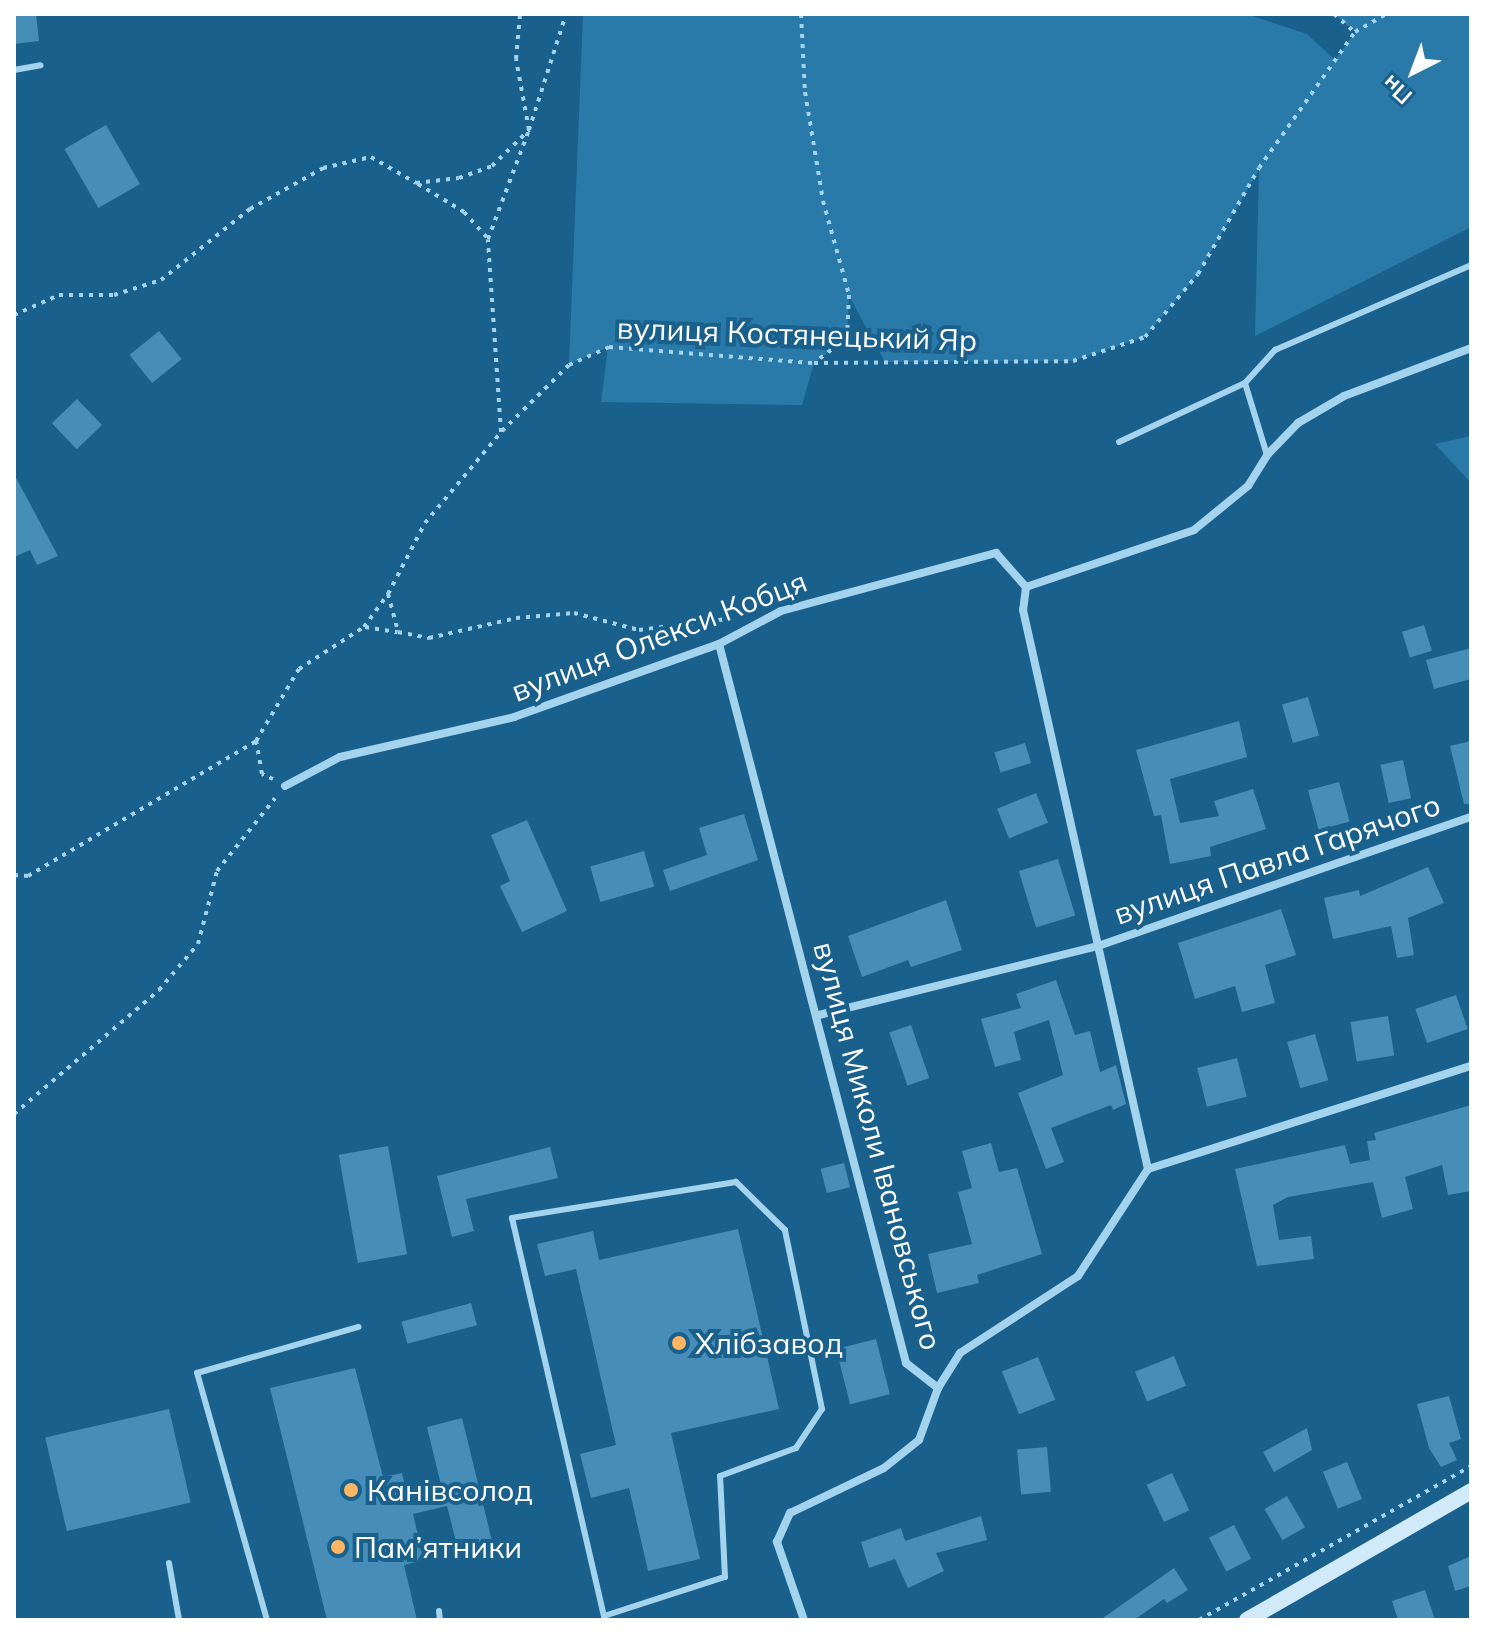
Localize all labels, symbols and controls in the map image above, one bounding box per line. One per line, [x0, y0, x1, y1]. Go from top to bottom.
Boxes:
north arrow [1373, 32, 1453, 112]
text: Пн [1376, 69, 1418, 110]
street label: вулиця Костянецький Яр [616, 310, 978, 358]
street label: вулиця Олекси Кобця [506, 563, 812, 709]
street label: вулиця Павла Гарячого [1109, 786, 1445, 932]
street label: вулиця Миколи Івановського [806, 938, 950, 1354]
place label: Хлібзавод [695, 1325, 843, 1361]
marker: Хлібзавод [670, 1334, 688, 1352]
place label: Канівсолод [367, 1472, 533, 1508]
marker: Канівсолод [342, 1481, 360, 1499]
place label: Пам’ятники [354, 1529, 522, 1565]
marker: Пам’ятники [329, 1538, 347, 1556]

